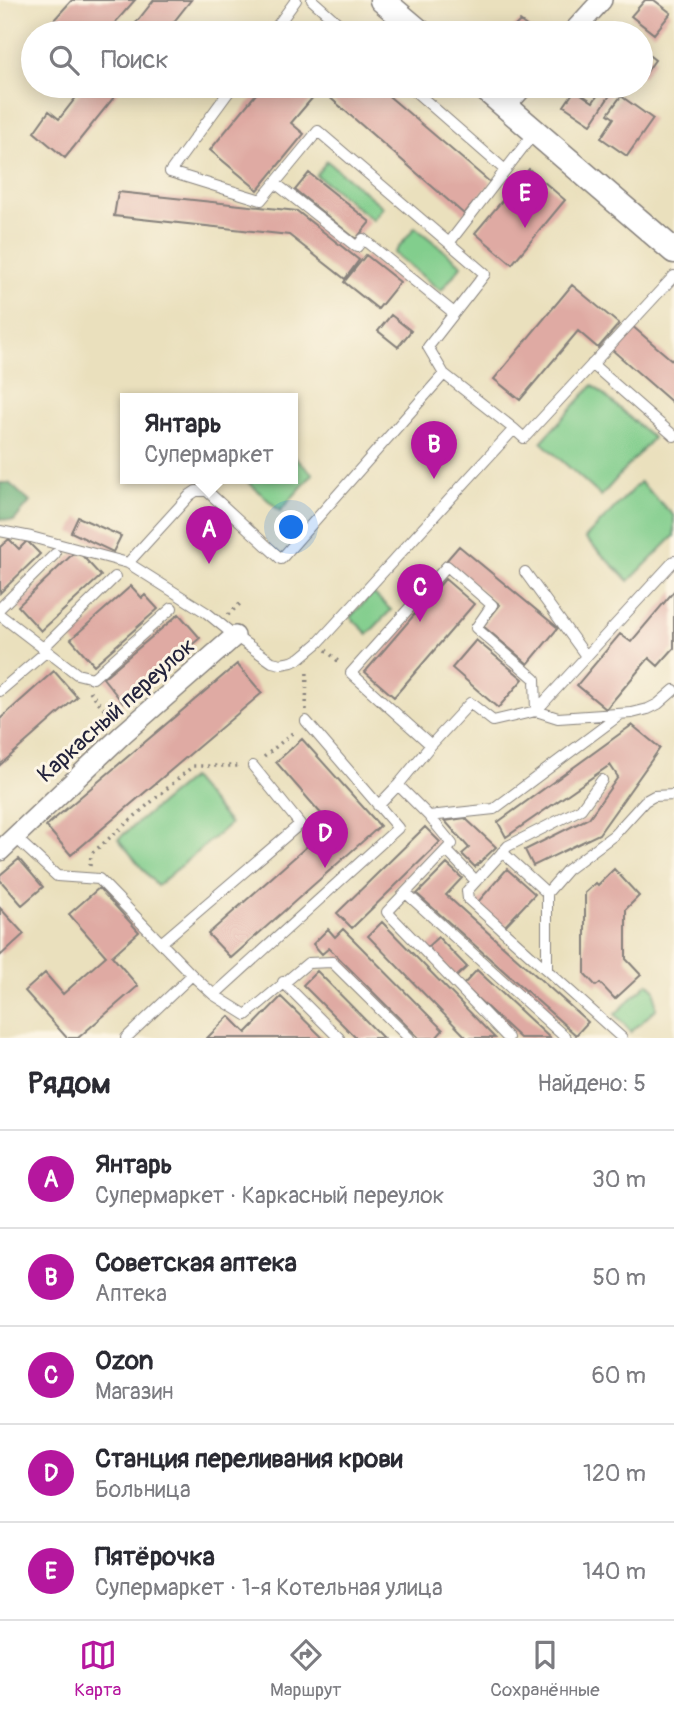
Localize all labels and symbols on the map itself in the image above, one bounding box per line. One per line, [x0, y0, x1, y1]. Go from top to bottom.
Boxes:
pin: E [502, 170, 548, 228]
pin: B [411, 421, 457, 479]
pin: A [186, 506, 232, 564]
your location [274, 510, 308, 544]
pin: C [397, 564, 443, 622]
street label: Каркасный переулок [31, 631, 201, 789]
pin: D [302, 810, 348, 868]

